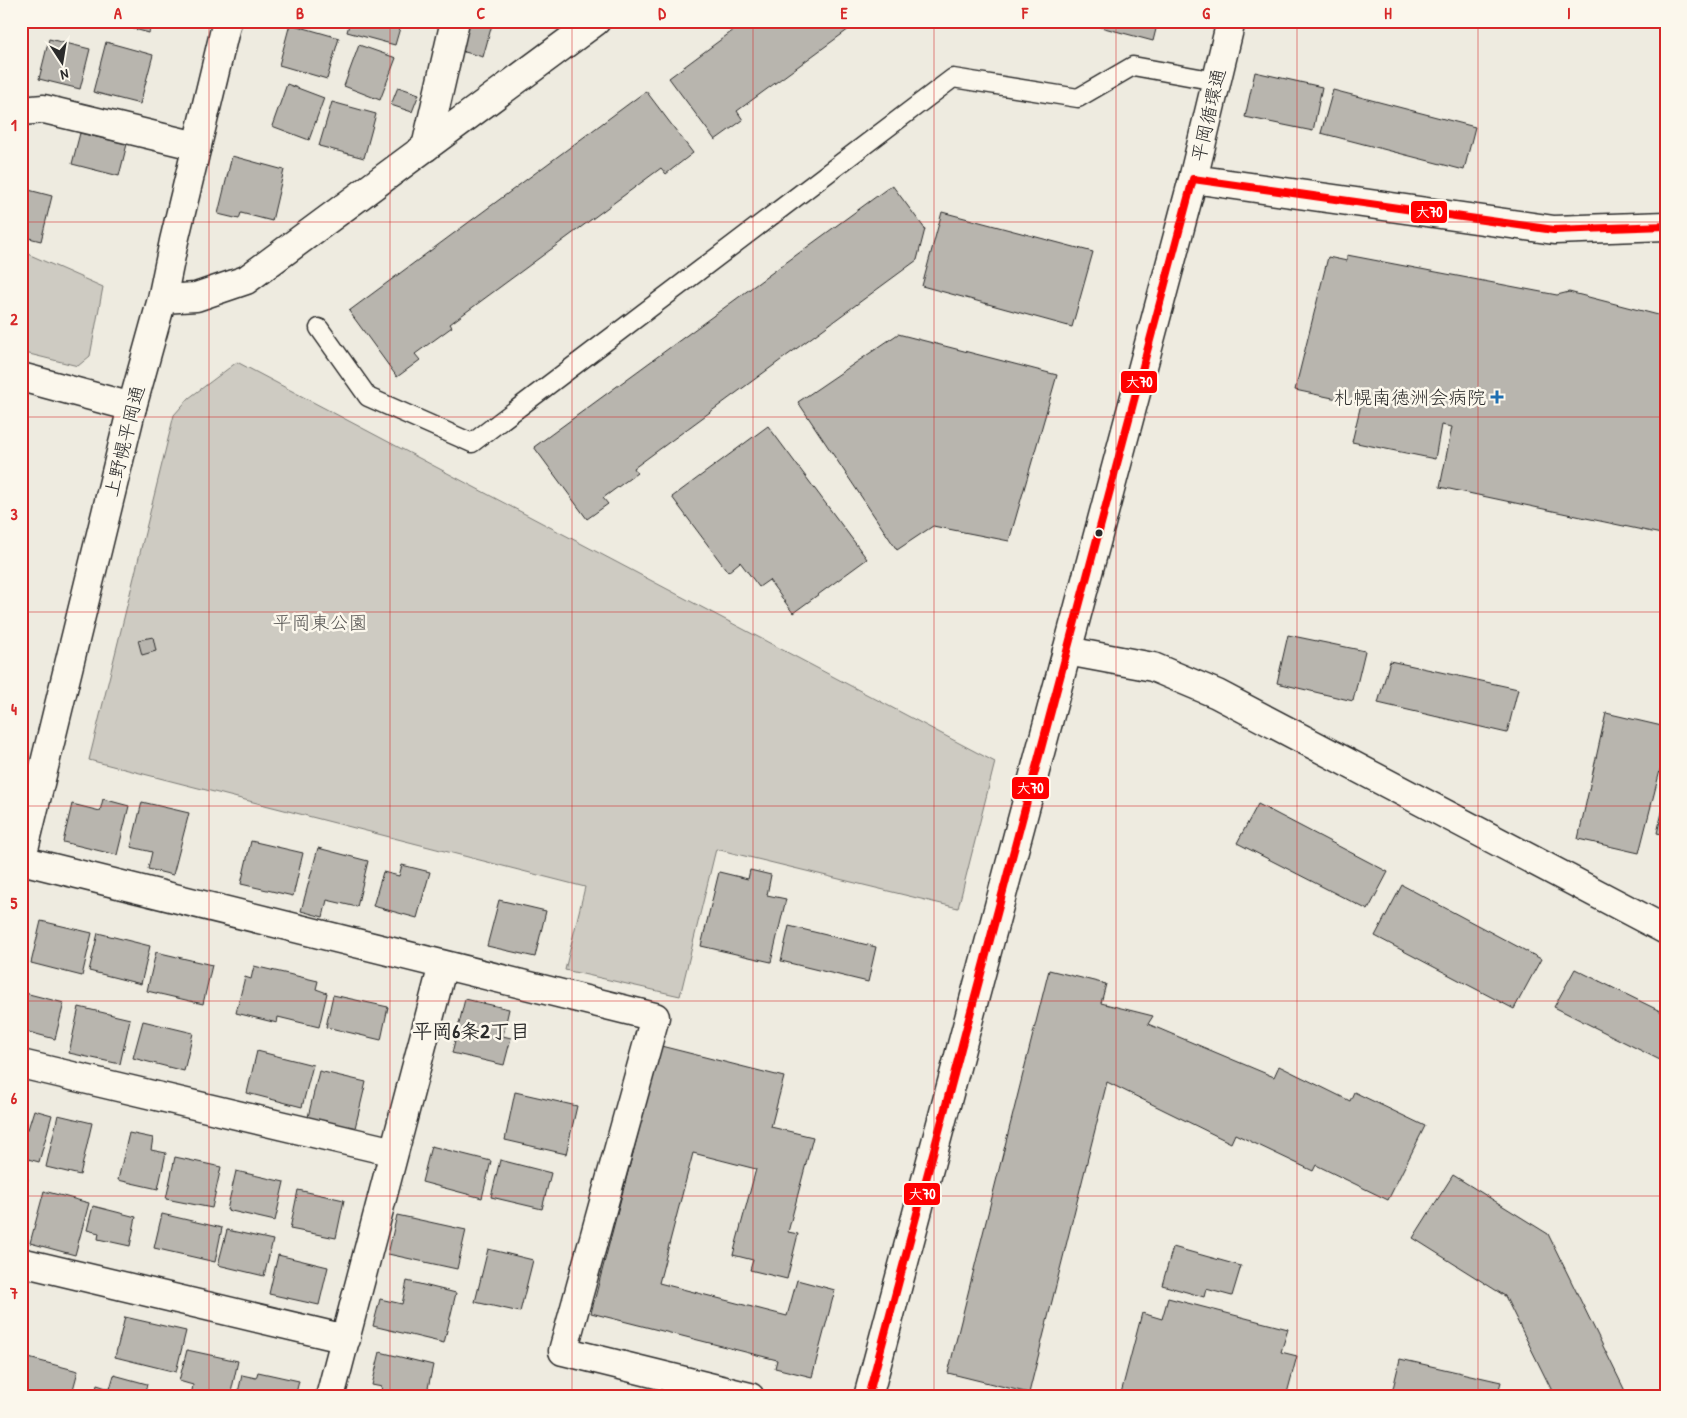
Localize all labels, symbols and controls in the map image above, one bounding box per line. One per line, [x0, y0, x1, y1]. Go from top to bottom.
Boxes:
text: A [114, 2, 122, 24]
text: B [296, 2, 304, 24]
text: C [477, 2, 486, 24]
text: D [658, 2, 666, 24]
text: E [840, 2, 848, 24]
text: F [1021, 2, 1029, 24]
text: G [1202, 2, 1210, 24]
text: H [1384, 2, 1392, 24]
text: I [1567, 2, 1571, 24]
north arrow [38, 38, 88, 88]
text: N [59, 65, 70, 85]
street label: 平岡循環通 [1185, 66, 1231, 164]
text: 1 [11, 114, 17, 136]
line badge: 大70 [1410, 200, 1448, 224]
text: 大70 [1415, 202, 1443, 221]
text: 2 [10, 308, 18, 330]
line badge: 大70 [1120, 370, 1158, 394]
text: 大70 [1125, 372, 1153, 391]
street label: 上野幌平岡通 [98, 383, 150, 499]
place label: 札幌南徳洲会病院 [1334, 384, 1486, 410]
marker: 札幌南徳洲会病院 [1490, 390, 1504, 404]
text: 3 [10, 503, 18, 525]
unlabelled marker [1094, 528, 1104, 538]
park label: 平岡東公園 [272, 609, 368, 635]
text: 4 [11, 698, 17, 720]
line badge: 大70 [1011, 776, 1050, 800]
text: 大70 [1016, 778, 1044, 797]
text: 5 [11, 892, 18, 914]
district label: 平岡6条2丁目 [412, 1017, 530, 1044]
text: 6 [11, 1087, 18, 1109]
line badge: 大70 [903, 1182, 941, 1206]
text: 大70 [908, 1184, 936, 1203]
text: 7 [9, 1282, 18, 1304]

